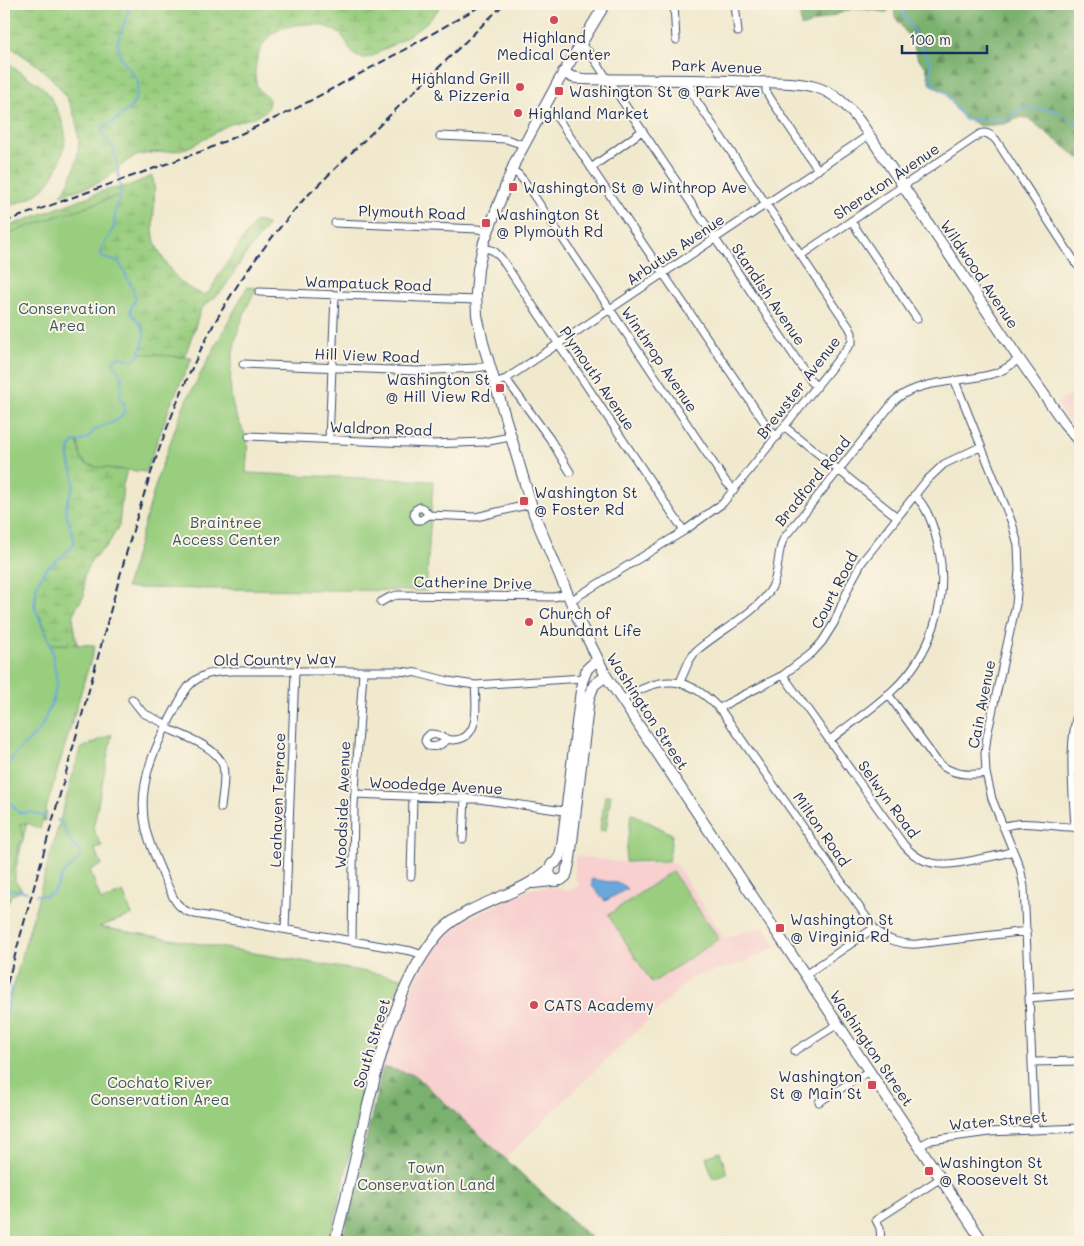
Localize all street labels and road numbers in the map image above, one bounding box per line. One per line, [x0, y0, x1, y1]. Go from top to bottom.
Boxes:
street label: Park Avenue [671, 54, 763, 78]
street label: Sheraton Avenue [829, 138, 943, 224]
street label: Plymouth Road [358, 200, 466, 224]
street label: Arbutus Avenue [622, 209, 728, 289]
street label: Wildwood Avenue [936, 216, 1024, 332]
street label: Standish Avenue [727, 239, 811, 349]
street label: Wampatuck Road [304, 271, 432, 295]
street label: Winthrop Avenue [617, 302, 703, 416]
street label: Plymouth Avenue [556, 322, 640, 434]
street label: Brewster Avenue [752, 332, 844, 442]
street label: Hill View Road [314, 343, 420, 367]
street label: Waldron Road [329, 416, 433, 440]
street label: Bradford Road [770, 432, 854, 530]
street label: Court Road [806, 548, 862, 632]
street label: Catherine Drive [414, 571, 532, 593]
street label: Old Country Way [213, 648, 337, 670]
street label: Washington Street [603, 648, 693, 774]
street label: Cain Avenue [963, 658, 999, 750]
street label: Leahaven Terrace [265, 732, 289, 868]
street label: Woodside Avenue [330, 741, 354, 869]
street label: Selwyn Road [854, 756, 924, 842]
street label: Woodedge Avenue [369, 772, 503, 798]
street label: Milton Road [789, 788, 855, 870]
street label: Washington Street [826, 986, 918, 1110]
street label: South Street [348, 996, 394, 1090]
street label: Water Street [948, 1106, 1048, 1134]

